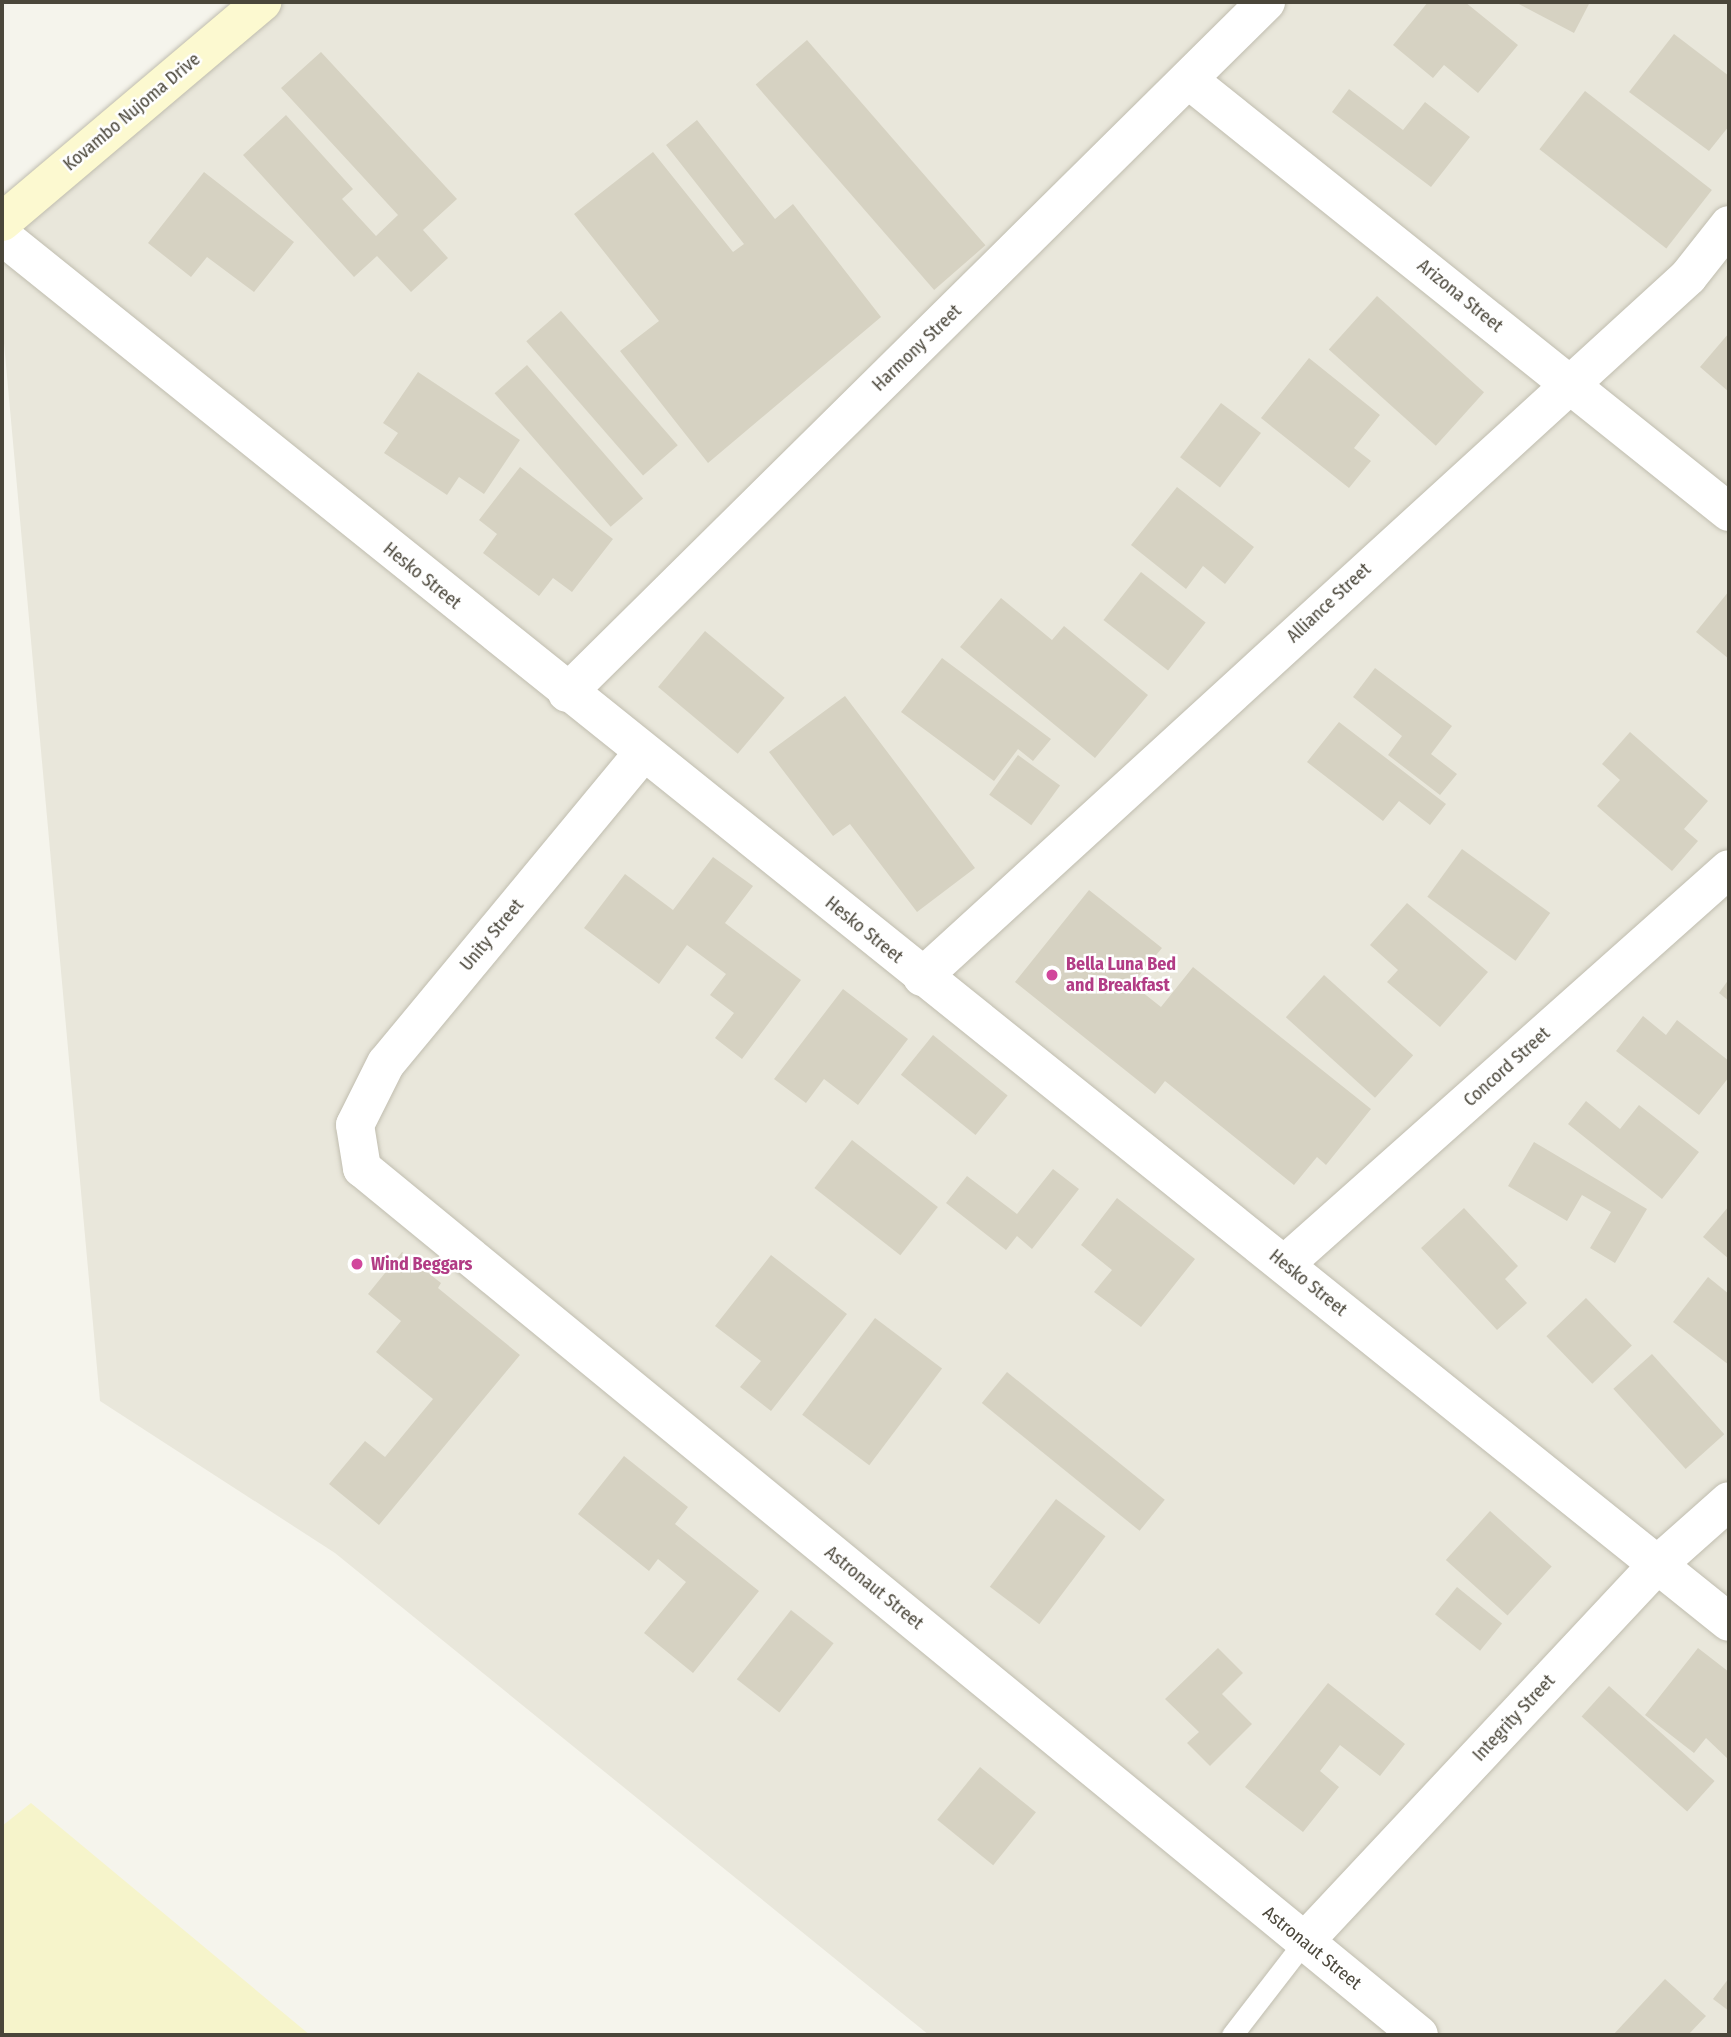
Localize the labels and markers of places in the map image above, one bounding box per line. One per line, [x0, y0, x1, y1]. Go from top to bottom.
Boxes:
place label: Bella Luna Bed and Breakfast [1066, 954, 1176, 996]
marker: Bella Luna Bed and Breakfast [1044, 967, 1060, 983]
place label: Wind Beggars [371, 1253, 472, 1275]
marker: Wind Beggars [349, 1256, 365, 1272]

